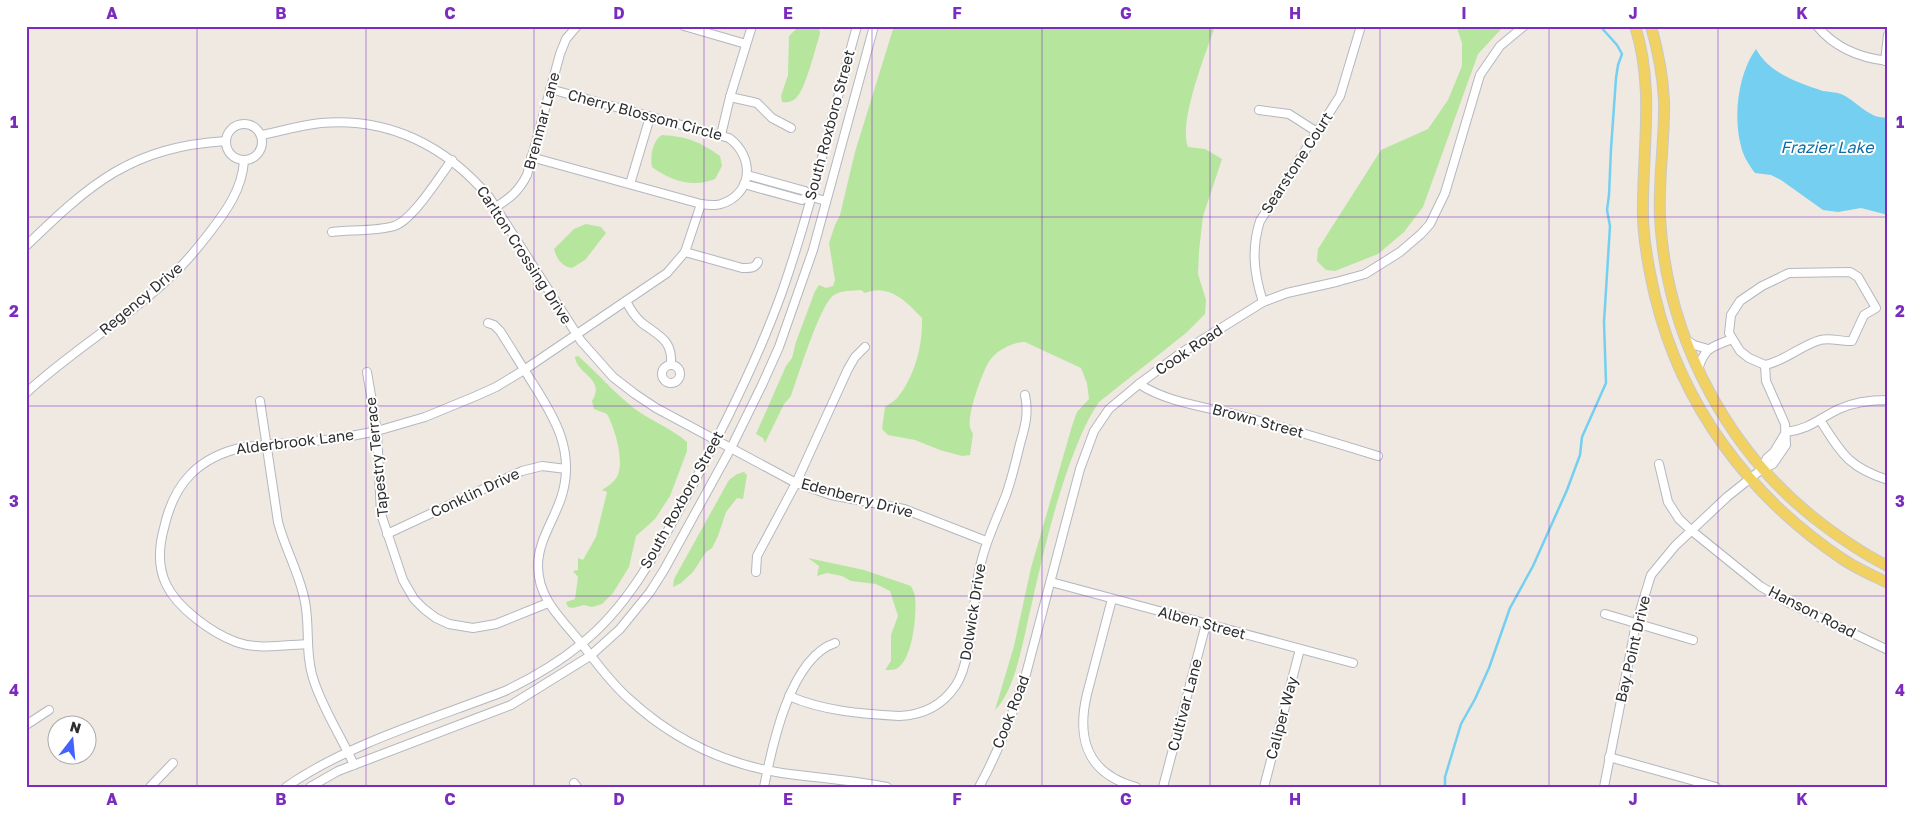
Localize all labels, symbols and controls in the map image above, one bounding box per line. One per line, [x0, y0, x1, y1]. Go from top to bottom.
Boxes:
text: A [106, 3, 118, 23]
text: B [275, 3, 287, 23]
text: C [444, 3, 456, 23]
text: D [613, 3, 625, 23]
text: E [783, 3, 793, 23]
text: F [952, 3, 962, 23]
text: G [1120, 3, 1132, 23]
text: H [1289, 3, 1301, 23]
text: I [1461, 3, 1467, 23]
text: J [1628, 3, 1638, 23]
text: K [1796, 3, 1808, 23]
street label: South Roxboro Street [800, 48, 858, 202]
street label: Brenmar Lane [519, 70, 563, 171]
street label: Cherry Blossom Circle [566, 85, 725, 143]
street label: Searstone Court [1257, 108, 1336, 217]
text: 1 [10, 112, 18, 132]
text: 1 [1896, 112, 1904, 132]
water label: Frazier Lake [1781, 137, 1875, 157]
street label: Carlton Crossing Drive [473, 182, 576, 327]
street label: Regency Drive [95, 258, 186, 338]
text: 2 [9, 301, 19, 321]
text: 2 [1895, 301, 1905, 321]
street label: Cook Road [1151, 320, 1225, 378]
street label: Tapestry Terrace [361, 396, 391, 518]
street label: Brown Street [1210, 399, 1306, 441]
street label: Alderbrook Lane [235, 425, 355, 457]
street label: South Roxboro Street [636, 427, 727, 572]
street label: Conklin Drive [427, 464, 522, 521]
street label: Edenberry Drive [799, 473, 916, 521]
text: 3 [9, 491, 19, 511]
text: 3 [1895, 491, 1905, 511]
street label: Dolwick Drive [955, 562, 989, 662]
street label: Hanson Road [1766, 581, 1859, 641]
street label: Bay Point Drive [1611, 593, 1653, 704]
street label: Alben Street [1157, 602, 1248, 642]
street label: Cultivar Lane [1163, 656, 1205, 753]
street label: Cook Road [988, 672, 1032, 751]
street label: Caliper Way [1261, 674, 1301, 761]
text: 4 [9, 680, 19, 700]
text: 4 [1895, 680, 1905, 700]
north arrow [48, 716, 98, 766]
text: N [68, 717, 83, 737]
text: A [106, 789, 118, 809]
text: B [275, 789, 287, 809]
text: C [444, 789, 456, 809]
text: D [613, 789, 625, 809]
text: E [783, 789, 793, 809]
text: F [952, 789, 962, 809]
text: G [1120, 789, 1132, 809]
text: H [1289, 789, 1301, 809]
text: I [1461, 789, 1467, 809]
text: J [1628, 789, 1638, 809]
text: K [1796, 789, 1808, 809]

